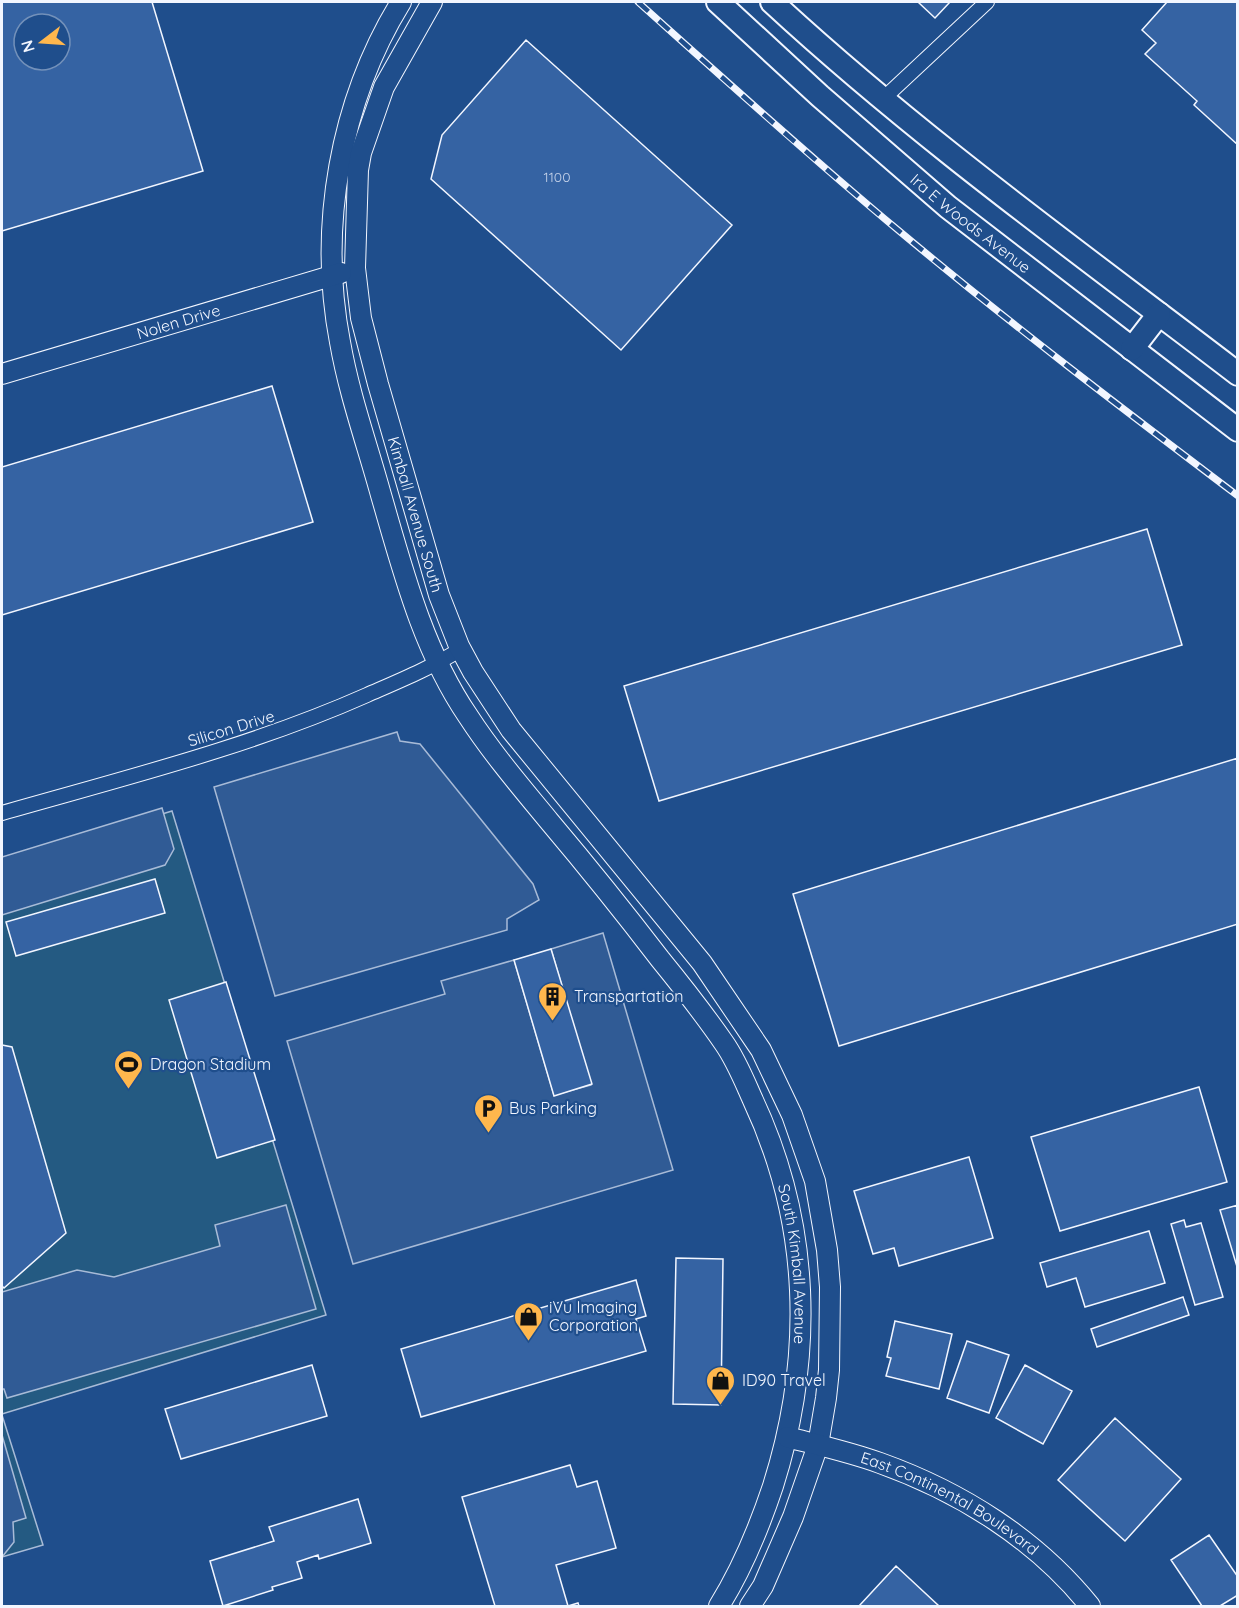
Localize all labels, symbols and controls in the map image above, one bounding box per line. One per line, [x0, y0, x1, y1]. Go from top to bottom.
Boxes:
north arrow [12, 12, 72, 72]
text: N [16, 38, 39, 55]
house number: 1100 [543, 168, 571, 186]
street label: Ira E Woods Avenue [906, 169, 1035, 277]
street label: Nolen Drive [134, 300, 222, 343]
street label: Kimball Avenue South [384, 434, 448, 595]
street label: Silicon Drive [185, 705, 277, 751]
building icon: Transpartation [537, 980, 569, 1022]
place label: Transpartation [574, 986, 684, 1006]
sports icon: Dragon Stadium [113, 1048, 145, 1090]
place label: Dragon Stadium [150, 1054, 271, 1074]
parking icon: Bus Parking [472, 1092, 504, 1134]
place label: Bus Parking [509, 1098, 597, 1118]
street label: South Kimball Avenue [774, 1182, 811, 1345]
place label: iVu Imaging Corporation [549, 1297, 638, 1335]
shop icon: iVu Imaging Corporation [512, 1300, 544, 1342]
shop icon: ID90 Travel [705, 1364, 737, 1406]
place label: ID90 Travel [742, 1370, 826, 1390]
street label: East Continental Boulevard [858, 1447, 1043, 1559]

